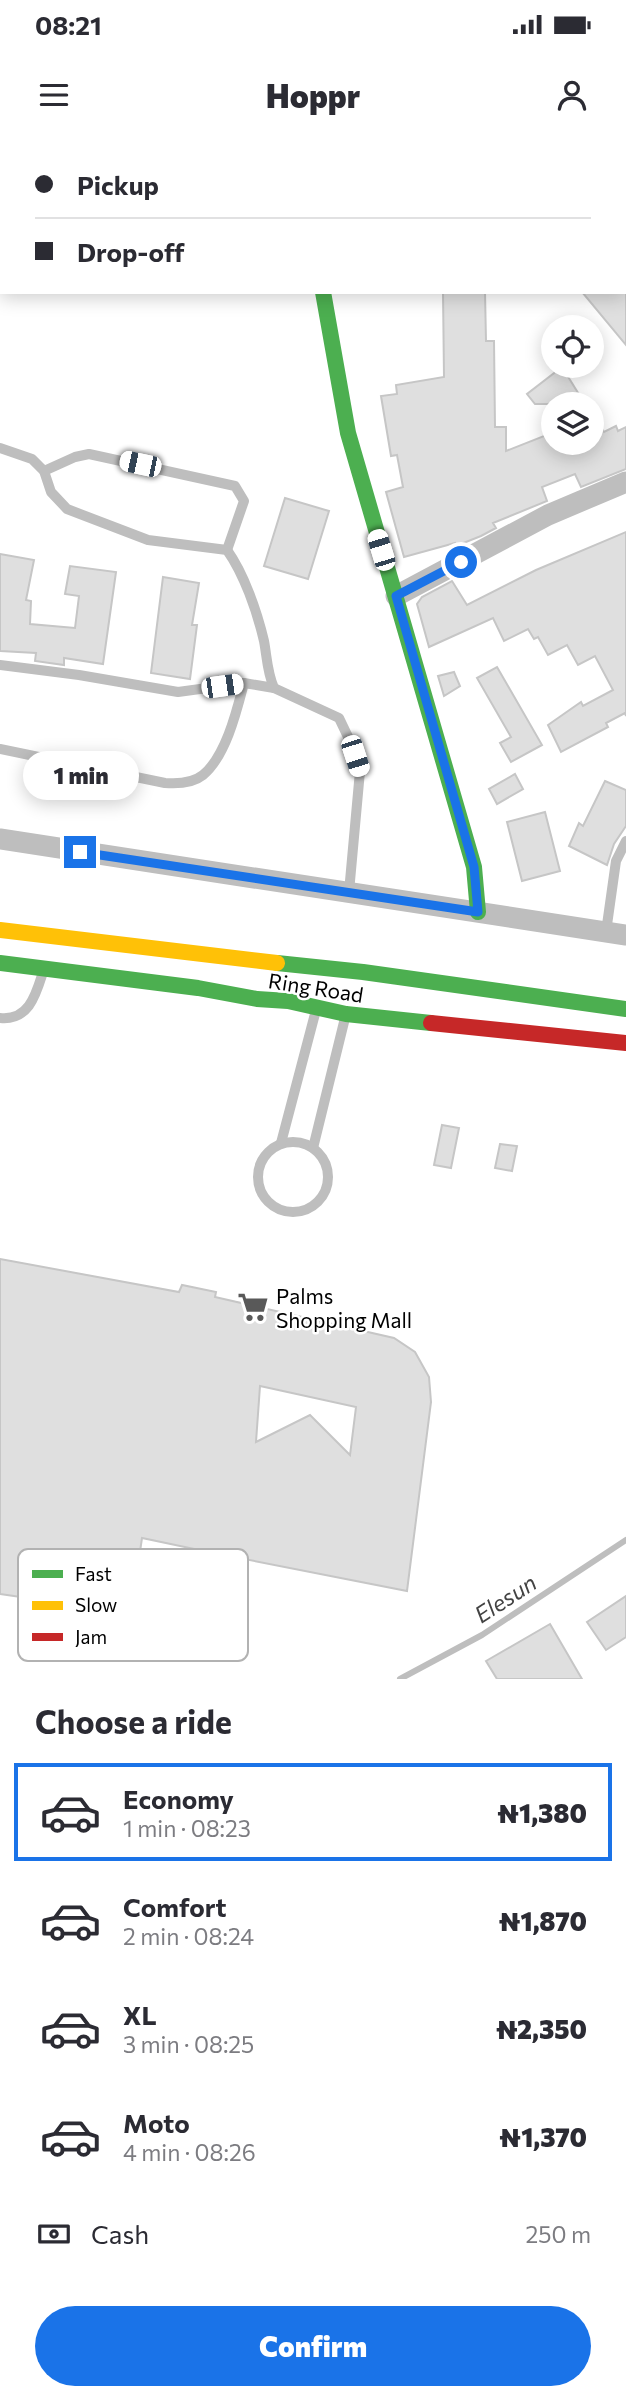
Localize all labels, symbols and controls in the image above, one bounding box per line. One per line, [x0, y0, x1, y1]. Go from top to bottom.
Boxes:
text: 08:21 [35, 9, 102, 40]
text: Hoppr [266, 75, 360, 115]
icon: menu [35, 76, 73, 114]
icon: person [553, 76, 591, 114]
text: Pickup [77, 169, 159, 200]
text: Drop-off [77, 236, 184, 267]
map controls [541, 315, 604, 455]
button: locate [541, 315, 604, 378]
button: layers [541, 392, 604, 455]
car [118, 449, 163, 479]
car [365, 527, 398, 573]
route start [445, 546, 477, 578]
car [200, 673, 245, 699]
car [339, 733, 372, 779]
callout: 1 min [22, 750, 138, 800]
text: 1 min [53, 761, 109, 789]
route end [64, 836, 96, 868]
street label: Ring Road [267, 967, 365, 1007]
place label: Palms Shopping Mall [276, 1283, 412, 1332]
supermarket icon: Palms Shopping Mall [236, 1290, 270, 1324]
legend [18, 1549, 248, 1661]
text: Fast [75, 1562, 112, 1585]
water label: Elesun [469, 1568, 541, 1628]
text: Slow [75, 1593, 117, 1616]
text: Jam [75, 1625, 107, 1648]
text: Choose a ride [35, 1701, 232, 1741]
icon: car [39, 1781, 102, 1844]
text: Economy [123, 1783, 234, 1814]
text: ₦1,380 [497, 1797, 587, 1828]
text: 1 min · 08:23 [123, 1814, 251, 1842]
icon: car [39, 1889, 102, 1952]
text: Comfort [123, 1891, 226, 1922]
text: ₦1,870 [499, 1905, 587, 1936]
text: 2 min · 08:24 [123, 1922, 254, 1950]
icon: car [39, 1997, 102, 2060]
text: XL [123, 1999, 157, 2030]
text: ₦2,350 [496, 2013, 587, 2044]
text: 3 min · 08:25 [123, 2030, 254, 2058]
icon: car [39, 2105, 102, 2168]
text: Moto [123, 2107, 190, 2138]
text: ₦1,370 [499, 2121, 587, 2152]
text: 4 min · 08:26 [123, 2138, 256, 2166]
icon: cash [35, 2215, 73, 2253]
text: Cash [91, 2218, 149, 2249]
text: 250 m [526, 2220, 591, 2248]
button: Confirm [35, 2306, 591, 2386]

